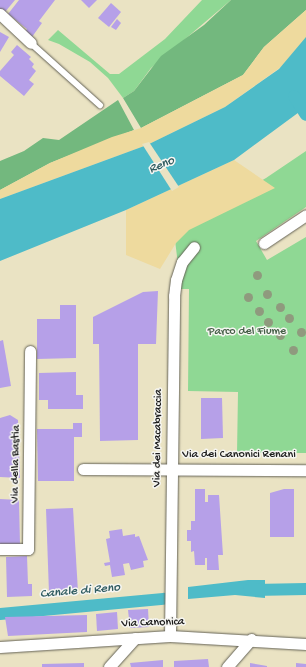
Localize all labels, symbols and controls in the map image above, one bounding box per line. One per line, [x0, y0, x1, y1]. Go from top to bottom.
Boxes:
water label: Reno [147, 154, 177, 178]
park label: Parco del Fiume [208, 326, 286, 340]
street label: Via dei Macabraccia [151, 389, 167, 487]
street label: Via della Bastia [9, 425, 25, 503]
street label: Via dei Canonici Renani [182, 449, 296, 463]
water label: Canale di Reno [39, 581, 121, 603]
street label: Via Canonica [121, 616, 185, 632]

